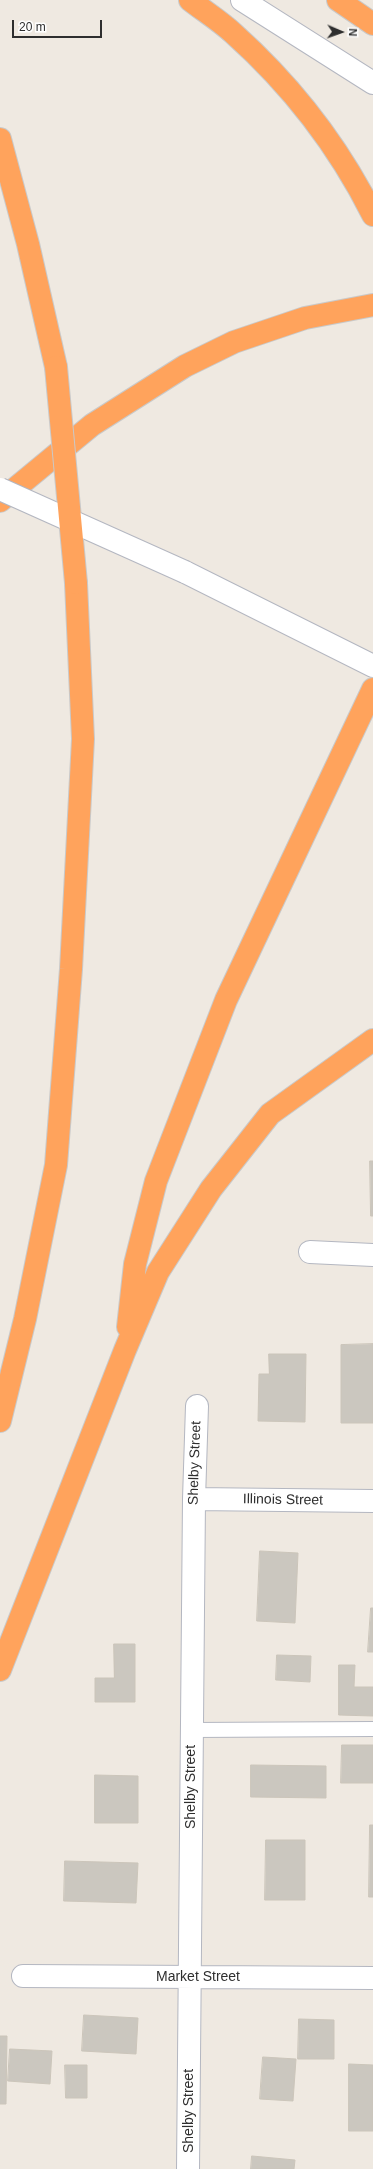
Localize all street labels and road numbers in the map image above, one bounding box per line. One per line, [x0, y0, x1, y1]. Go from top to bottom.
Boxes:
street label: Shelby Street [185, 1421, 205, 1505]
street label: Illinois Street [243, 1491, 323, 1509]
street label: Shelby Street [183, 1745, 199, 1829]
street label: Market Street [156, 1969, 240, 1985]
street label: Shelby Street [181, 2069, 197, 2153]

